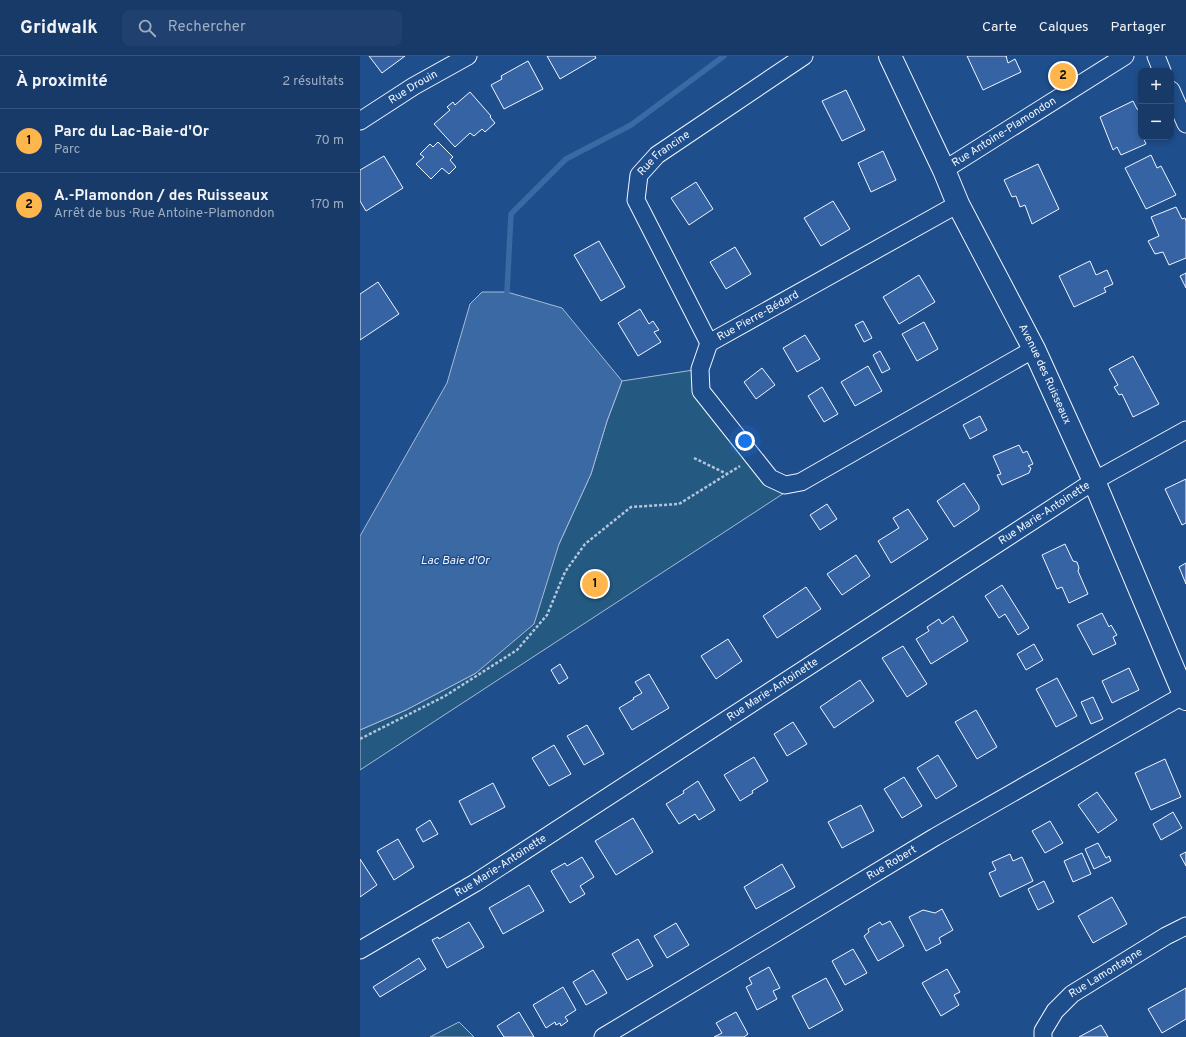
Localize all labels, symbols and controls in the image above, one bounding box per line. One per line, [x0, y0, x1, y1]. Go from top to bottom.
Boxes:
search box [122, 10, 402, 46]
text: Gridwalk [20, 16, 98, 40]
icon: search [136, 17, 158, 39]
text: Rechercher [168, 18, 246, 37]
text: Carte [982, 19, 1017, 36]
text: Calques [1039, 19, 1089, 36]
text: Partager [1111, 19, 1166, 36]
pin: 2 [1050, 61, 1076, 91]
street label: Rue Drouin [386, 67, 440, 107]
map controls [1138, 68, 1174, 140]
button: + [1138, 68, 1174, 104]
text: À proximité [16, 71, 108, 93]
text: 2 résultats [282, 74, 344, 90]
street label: Rue Antoine-Plamondon [949, 94, 1059, 170]
button: − [1138, 104, 1174, 140]
text: Parc du Lac-Baie-d'Or [54, 123, 209, 142]
street label: Rue Francine [635, 128, 693, 179]
text: 1 [26, 133, 32, 149]
text: 70 m [315, 133, 344, 149]
text: Parc [54, 142, 80, 158]
text: A.-Plamondon / des Ruisseaux [54, 187, 269, 206]
text: 2 [25, 197, 33, 213]
text: 170 m [310, 197, 344, 213]
text: Arrêt de bus · Rue Antoine-Plamondon [54, 206, 275, 222]
street label: Rue Pierre-Bédard [715, 288, 801, 344]
street label: Avenue des Ruisseaux [1015, 322, 1074, 427]
your location [735, 431, 755, 451]
street label: Rue Marie-Antoinette [996, 478, 1093, 548]
water label: Lac Baie d'Or [421, 553, 491, 569]
pin: 1 [582, 569, 608, 599]
street label: Rue Marie-Antoinette [724, 655, 821, 724]
street label: Rue Marie-Antoinette [452, 831, 549, 900]
street label: Rue Robert [864, 843, 919, 884]
street label: Rue Lamontagne [1066, 945, 1145, 1001]

